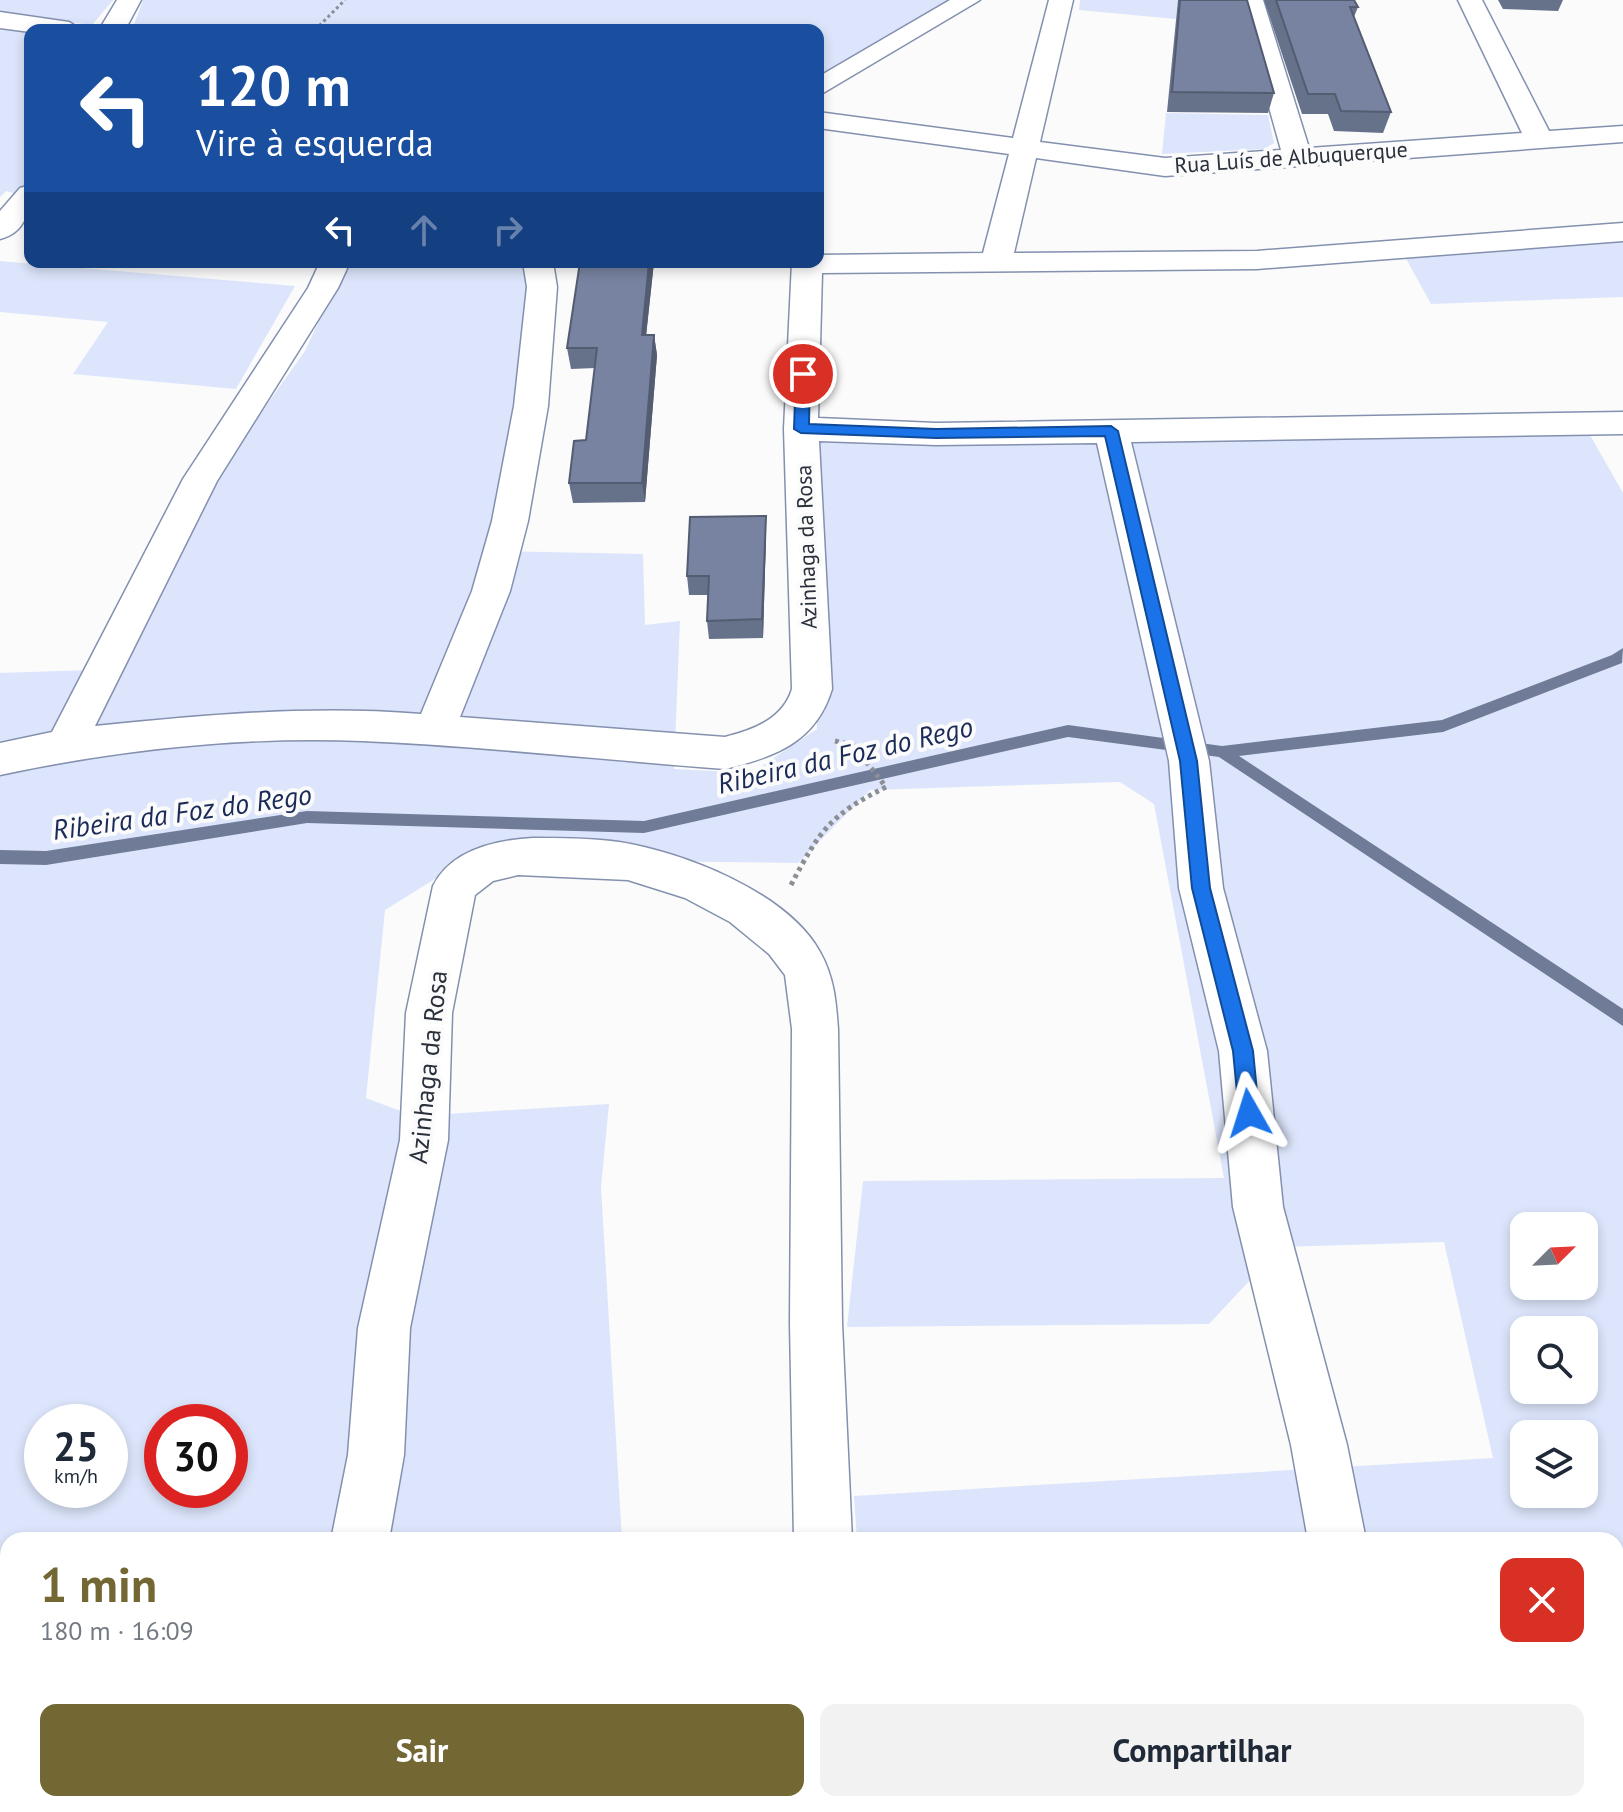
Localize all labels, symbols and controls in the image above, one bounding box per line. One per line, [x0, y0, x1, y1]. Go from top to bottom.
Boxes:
text: 120 m [196, 49, 351, 121]
icon: left [64, 56, 168, 160]
text: Vire à esquerda [196, 119, 434, 166]
street label: Rua Luís de Albuquerque [1173, 135, 1409, 179]
icon: left [318, 208, 362, 252]
icon: ahead [402, 208, 446, 252]
icon: right [486, 208, 530, 252]
pin [769, 340, 837, 408]
icon: arrive [781, 352, 825, 396]
street label: Azinhaga da Rosa [789, 464, 823, 630]
water label: Ribeira da Foz do Rego [713, 707, 976, 802]
water label: Ribeira da Foz do Rego [50, 775, 314, 848]
street label: Azinhaga da Rosa [401, 969, 454, 1165]
position arrow [1207, 1071, 1291, 1155]
north arrow [1510, 1212, 1598, 1300]
map controls [1510, 1212, 1598, 1508]
button: search [1510, 1316, 1598, 1404]
speed limit sign: 30 [144, 1404, 248, 1508]
text: 25 [53, 1420, 99, 1472]
button: layers [1510, 1420, 1598, 1508]
text: km/h [54, 1463, 98, 1489]
text: 1 min [40, 1553, 157, 1615]
button: close [1500, 1558, 1584, 1642]
text: 180 m · 16:09 [40, 1614, 194, 1647]
button: Sair [40, 1704, 804, 1796]
button: Compartilhar [820, 1704, 1584, 1796]

